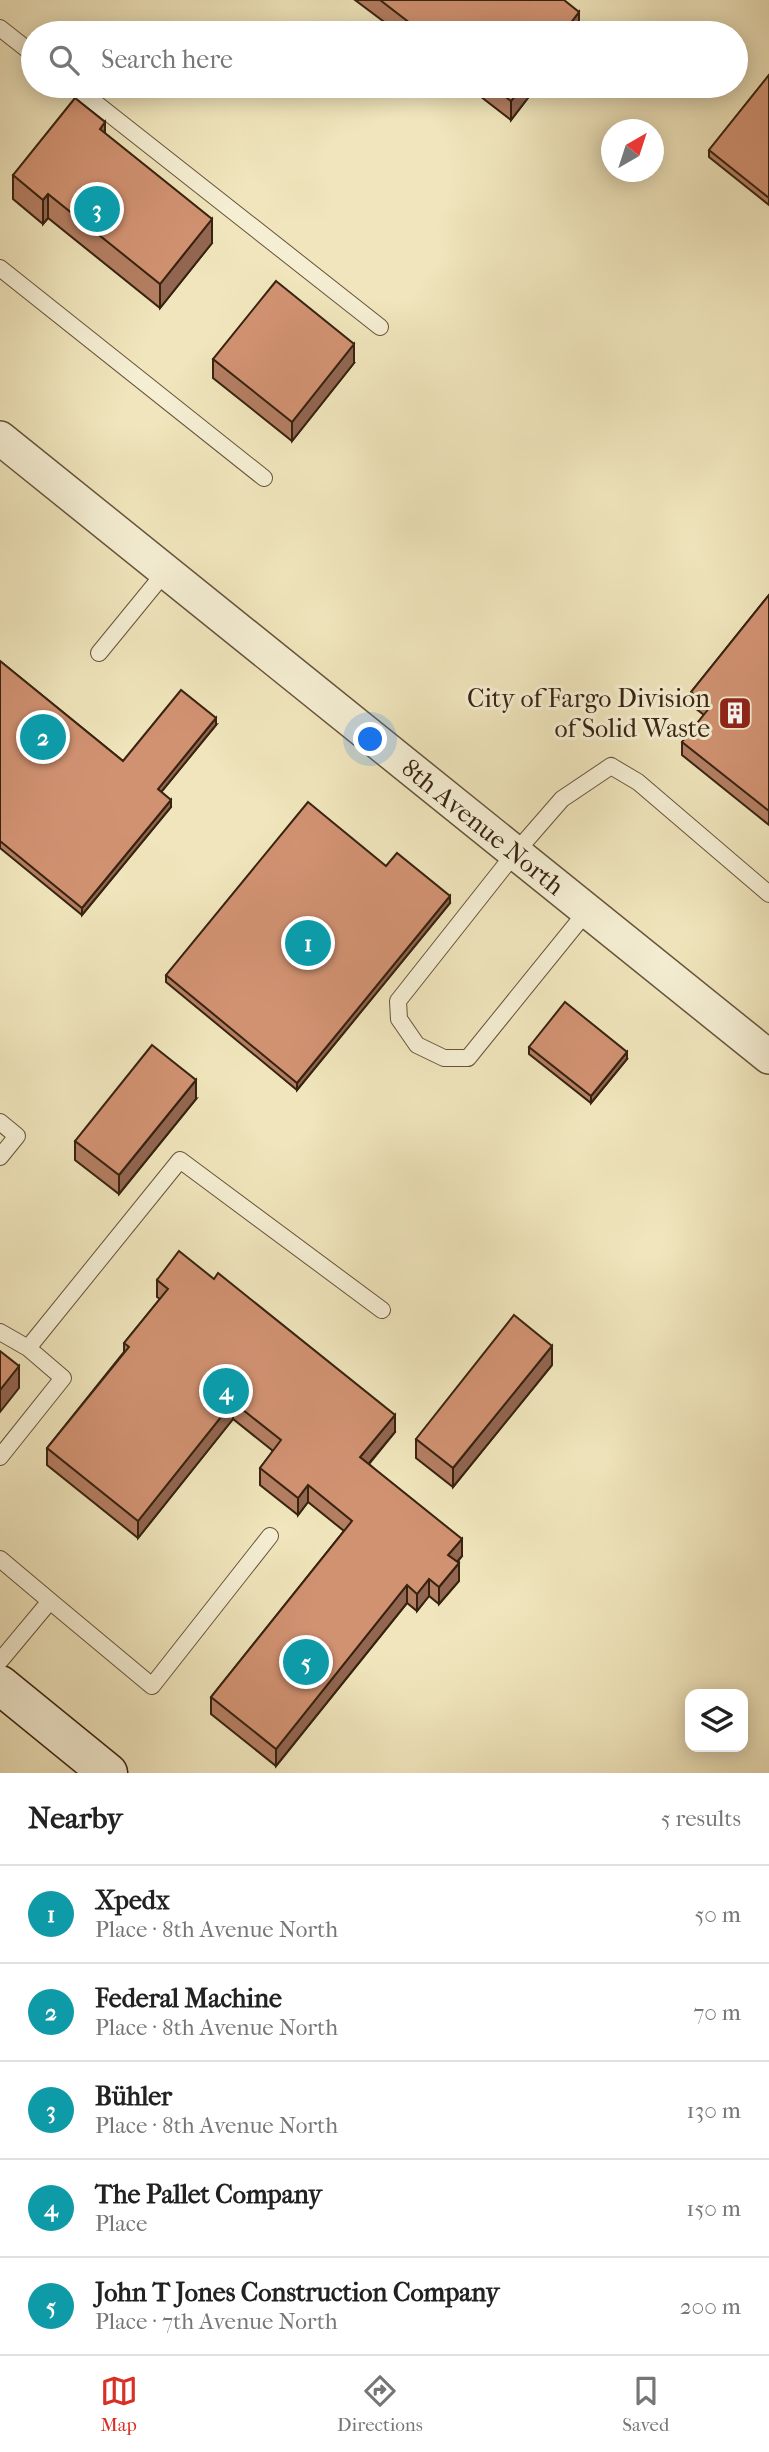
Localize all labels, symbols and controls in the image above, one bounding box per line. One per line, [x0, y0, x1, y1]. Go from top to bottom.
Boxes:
search box [21, 21, 748, 98]
icon: search [45, 41, 83, 79]
text: Search here [101, 44, 233, 75]
north arrow [601, 119, 664, 182]
pin: 3 [74, 183, 120, 235]
place label: City of Fargo Division of Solid Waste [467, 683, 710, 744]
building icon: City of Fargo Division of Solid Waste [716, 694, 754, 732]
pin: 2 [20, 711, 66, 763]
your location [353, 722, 387, 756]
street label: 8th Avenue North [395, 753, 570, 902]
pin: 1 [285, 917, 331, 969]
pin: 4 [203, 1365, 249, 1417]
pin: 5 [283, 1636, 329, 1688]
map controls [685, 1689, 748, 1752]
button: layers [685, 1689, 748, 1752]
text: Nearby [28, 1801, 123, 1836]
text: 5 results [661, 1805, 741, 1832]
text: Xpedx [95, 1885, 169, 1916]
text: 1 [47, 1901, 55, 1928]
text: 50 m [694, 1901, 741, 1928]
text: Place · 8th Avenue North [95, 1916, 338, 1943]
text: Federal Machine [95, 1983, 282, 2014]
text: 2 [45, 1999, 57, 2026]
text: 70 m [693, 1999, 741, 2026]
text: Place · 8th Avenue North [95, 2014, 338, 2041]
text: Bühler [95, 2081, 172, 2112]
text: 3 [46, 2097, 56, 2124]
text: 130 m [687, 2097, 741, 2124]
text: Place · 8th Avenue North [95, 2112, 338, 2139]
text: The Pallet Company [95, 2179, 322, 2210]
text: 4 [44, 2195, 58, 2222]
text: 150 m [686, 2195, 741, 2222]
text: Place [95, 2210, 147, 2237]
text: John T Jones Construction Company [95, 2277, 499, 2308]
text: 5 [46, 2293, 56, 2320]
text: 200 m [680, 2293, 741, 2320]
text: Place · 7th Avenue North [95, 2308, 338, 2335]
tab: Map [100, 2372, 138, 2436]
tab: Directions [337, 2372, 423, 2436]
tab: Saved [622, 2372, 669, 2436]

